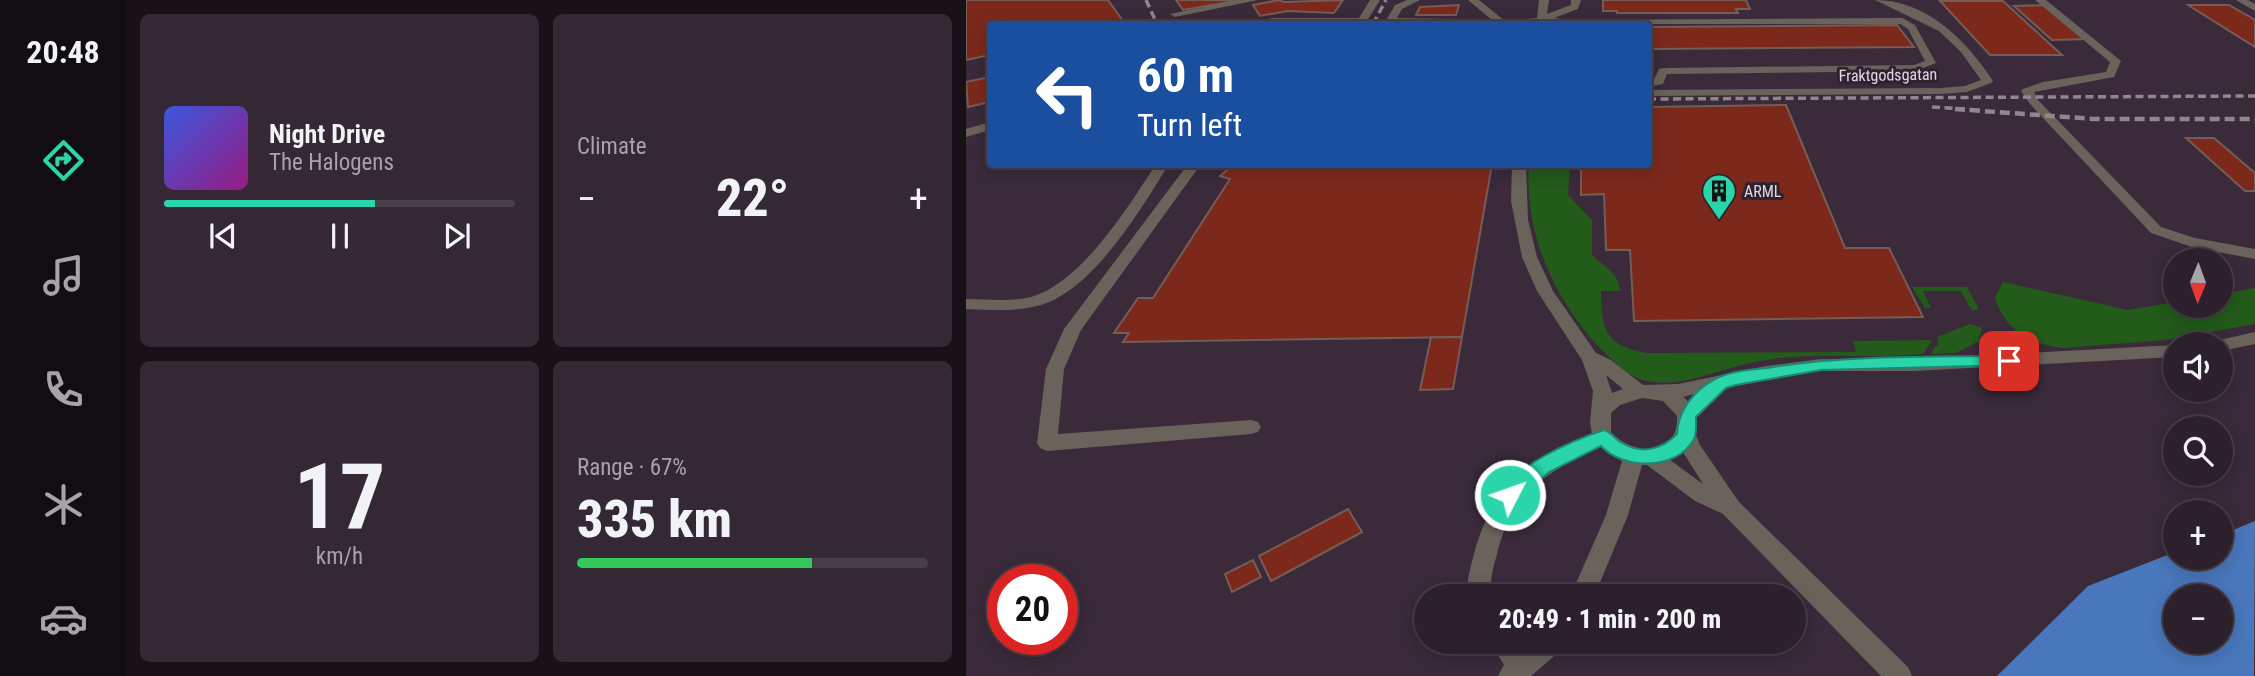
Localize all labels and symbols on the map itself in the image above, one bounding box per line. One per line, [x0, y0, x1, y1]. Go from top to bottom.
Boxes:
street label: Fraktgodsgatan [1839, 65, 1937, 85]
building icon: ARML [1700, 172, 1738, 221]
place label: ARML [1744, 182, 1782, 201]
north arrow [2163, 248, 2233, 318]
pin [1979, 331, 2039, 391]
position arrow [1473, 458, 1547, 532]
speed limit sign: 20 [987, 564, 1078, 655]

